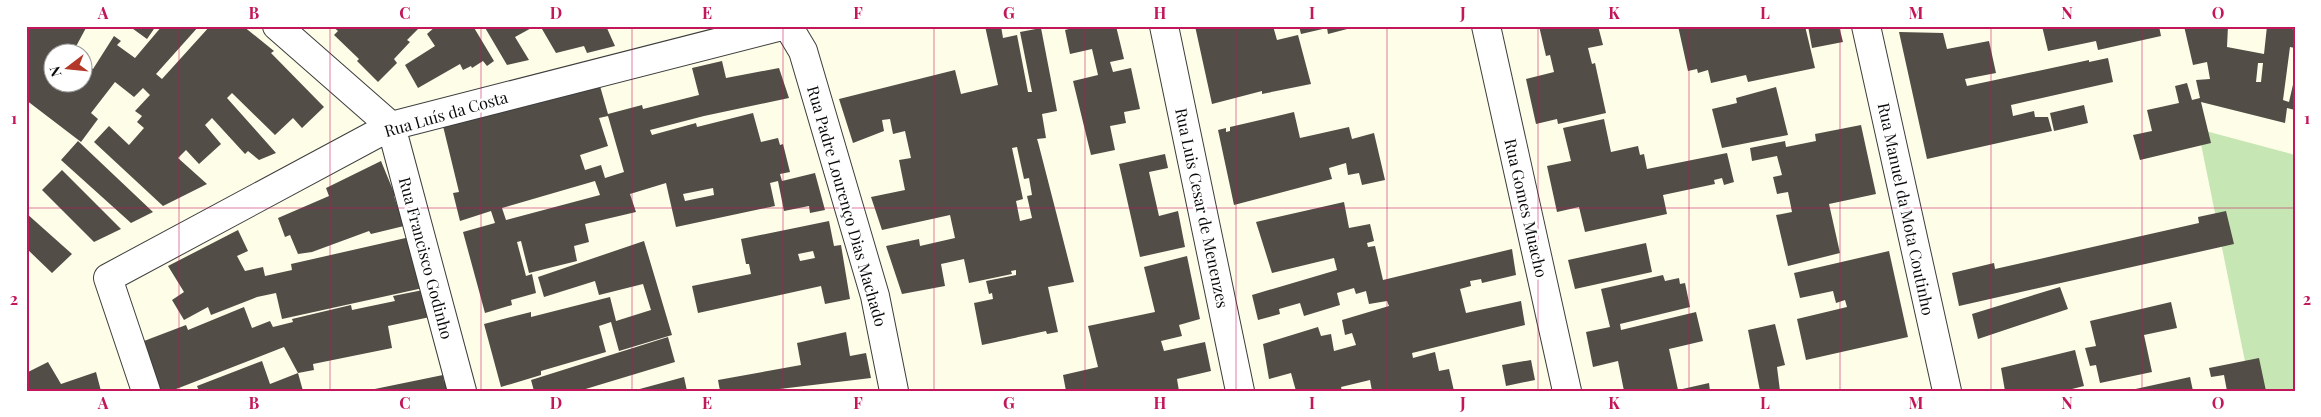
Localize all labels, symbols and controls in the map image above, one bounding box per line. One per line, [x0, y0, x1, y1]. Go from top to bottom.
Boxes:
text: A [97, 2, 109, 23]
text: B [249, 2, 260, 23]
text: C [399, 2, 411, 23]
text: D [550, 2, 562, 23]
text: E [702, 2, 712, 23]
text: F [853, 2, 863, 23]
text: G [1003, 2, 1015, 23]
text: H [1154, 2, 1167, 23]
text: I [1309, 2, 1315, 23]
text: J [1459, 2, 1466, 23]
text: K [1608, 2, 1620, 23]
text: L [1760, 2, 1770, 23]
text: M [1909, 2, 1924, 23]
text: N [2061, 2, 2073, 23]
text: O [2212, 2, 2224, 23]
north arrow [42, 42, 92, 92]
text: N [44, 64, 66, 79]
street label: Rua Padre Lourenço Dias Machado [803, 83, 892, 329]
street label: Rua Luís da Costa [382, 86, 510, 141]
street label: Rua Manuel da Mota Coutinho [1874, 101, 1939, 317]
street label: Rua Luis Cesar de Menenzes [1171, 106, 1234, 310]
text: 1 [11, 107, 17, 128]
text: 1 [2304, 107, 2310, 128]
street label: Rua Gomes Muacho [1500, 136, 1553, 280]
street label: Rua Francisco Godinho [395, 174, 458, 341]
text: 2 [10, 288, 18, 309]
text: 2 [2303, 288, 2311, 309]
text: A [97, 392, 109, 413]
text: B [249, 392, 260, 413]
text: C [399, 392, 411, 413]
text: D [550, 392, 562, 413]
text: E [702, 392, 712, 413]
text: F [853, 392, 863, 413]
text: G [1003, 392, 1015, 413]
text: H [1154, 392, 1167, 413]
text: I [1309, 392, 1315, 413]
text: J [1459, 392, 1466, 413]
text: K [1608, 392, 1620, 413]
text: L [1760, 392, 1770, 413]
text: M [1909, 392, 1924, 413]
text: N [2061, 392, 2073, 413]
text: O [2212, 392, 2224, 413]

